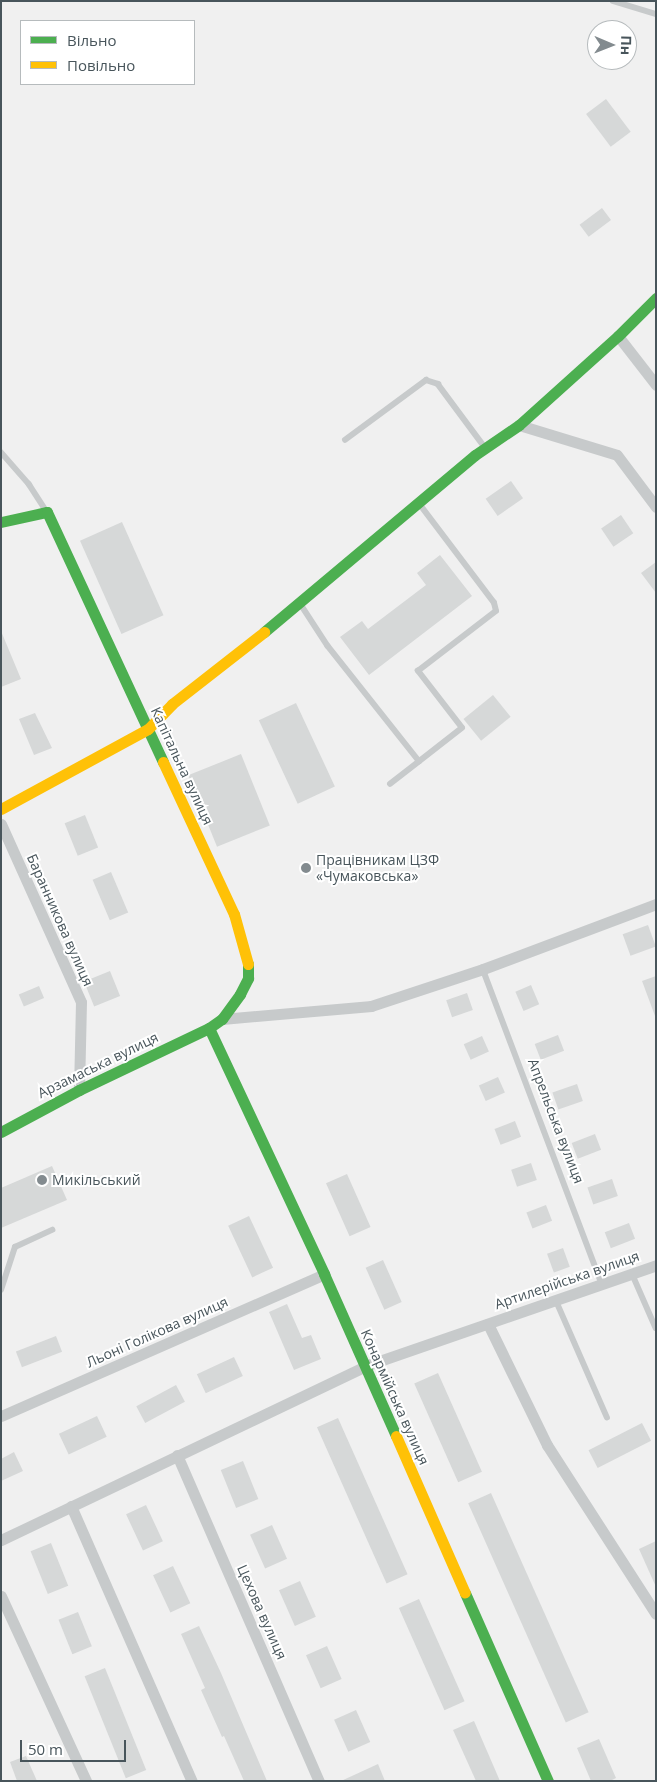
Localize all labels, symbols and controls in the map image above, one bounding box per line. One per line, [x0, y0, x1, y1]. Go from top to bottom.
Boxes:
legend [20, 20, 195, 85]
north arrow [587, 20, 637, 70]
text: Вільно [67, 30, 116, 50]
text: Пн [617, 35, 636, 55]
text: Повільно [67, 55, 135, 75]
street label: Капітальна вулиця [147, 704, 217, 828]
street label: Баранникова вулиця [23, 851, 97, 989]
place label: Працівникам ЦЗФ «Чумаковська» [316, 852, 439, 884]
marker: Працівникам ЦЗФ «Чумаковська» [300, 862, 312, 874]
street label: Арзамаська вулиця [35, 1028, 161, 1102]
street label: Апрельська вулиця [524, 1056, 588, 1186]
place label: Микільський [52, 1172, 141, 1188]
marker: Микільський [36, 1174, 48, 1186]
street label: Артилерійська вулиця [492, 1247, 642, 1313]
street label: Льоні Голікова вулиця [84, 1293, 230, 1371]
street label: Конармійська вулиця [357, 1326, 433, 1468]
street label: Цехова вулиця [234, 1562, 290, 1662]
scale bar [22, 1730, 129, 1762]
text: 50 m [28, 1739, 63, 1759]

